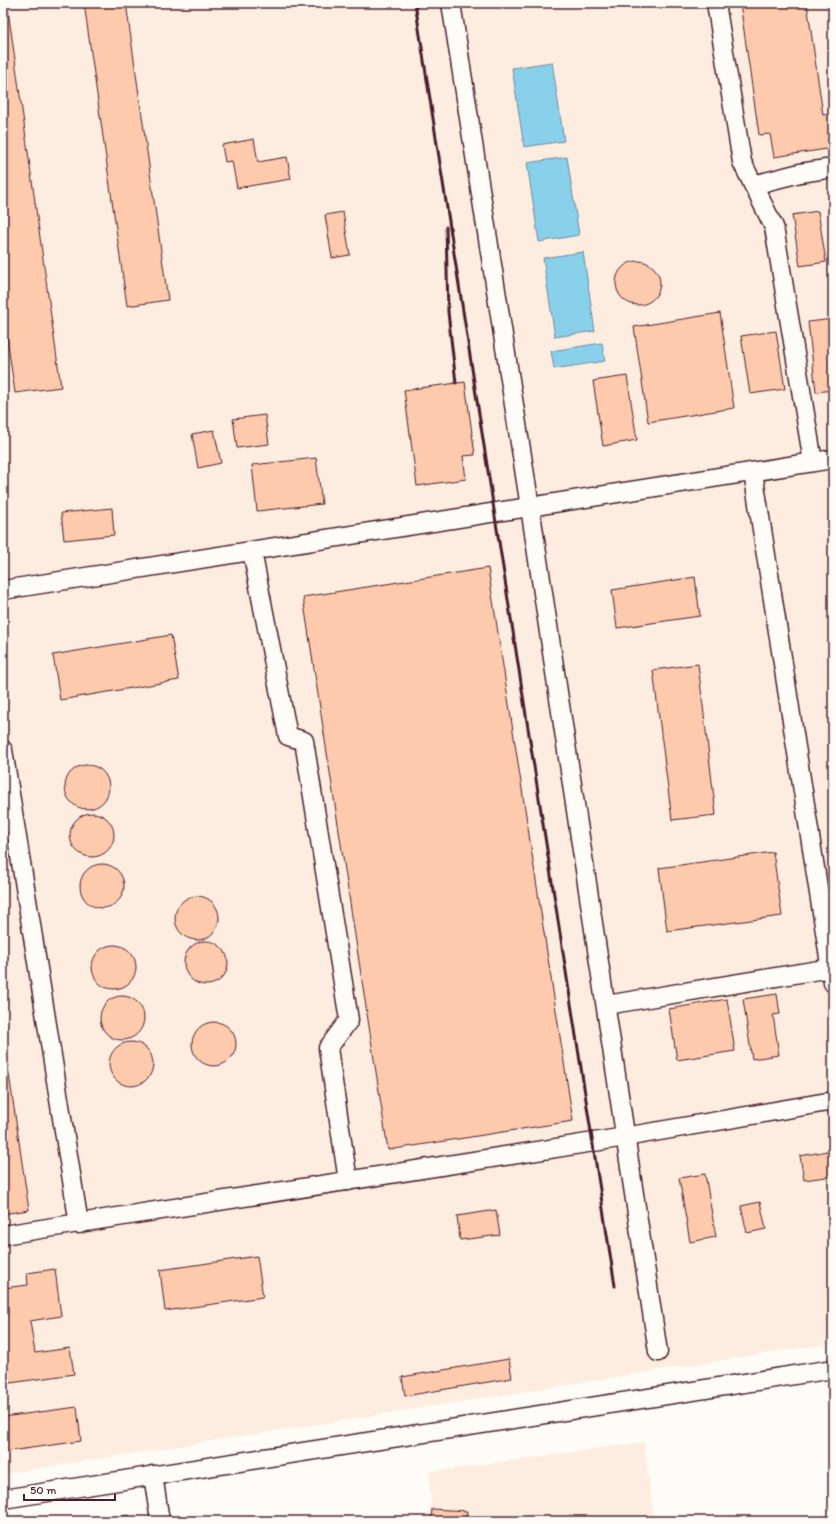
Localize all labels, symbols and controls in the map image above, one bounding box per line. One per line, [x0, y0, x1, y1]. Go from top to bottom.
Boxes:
scale bar [24, 1476, 115, 1502]
text: 50 m [30, 1483, 56, 1497]

